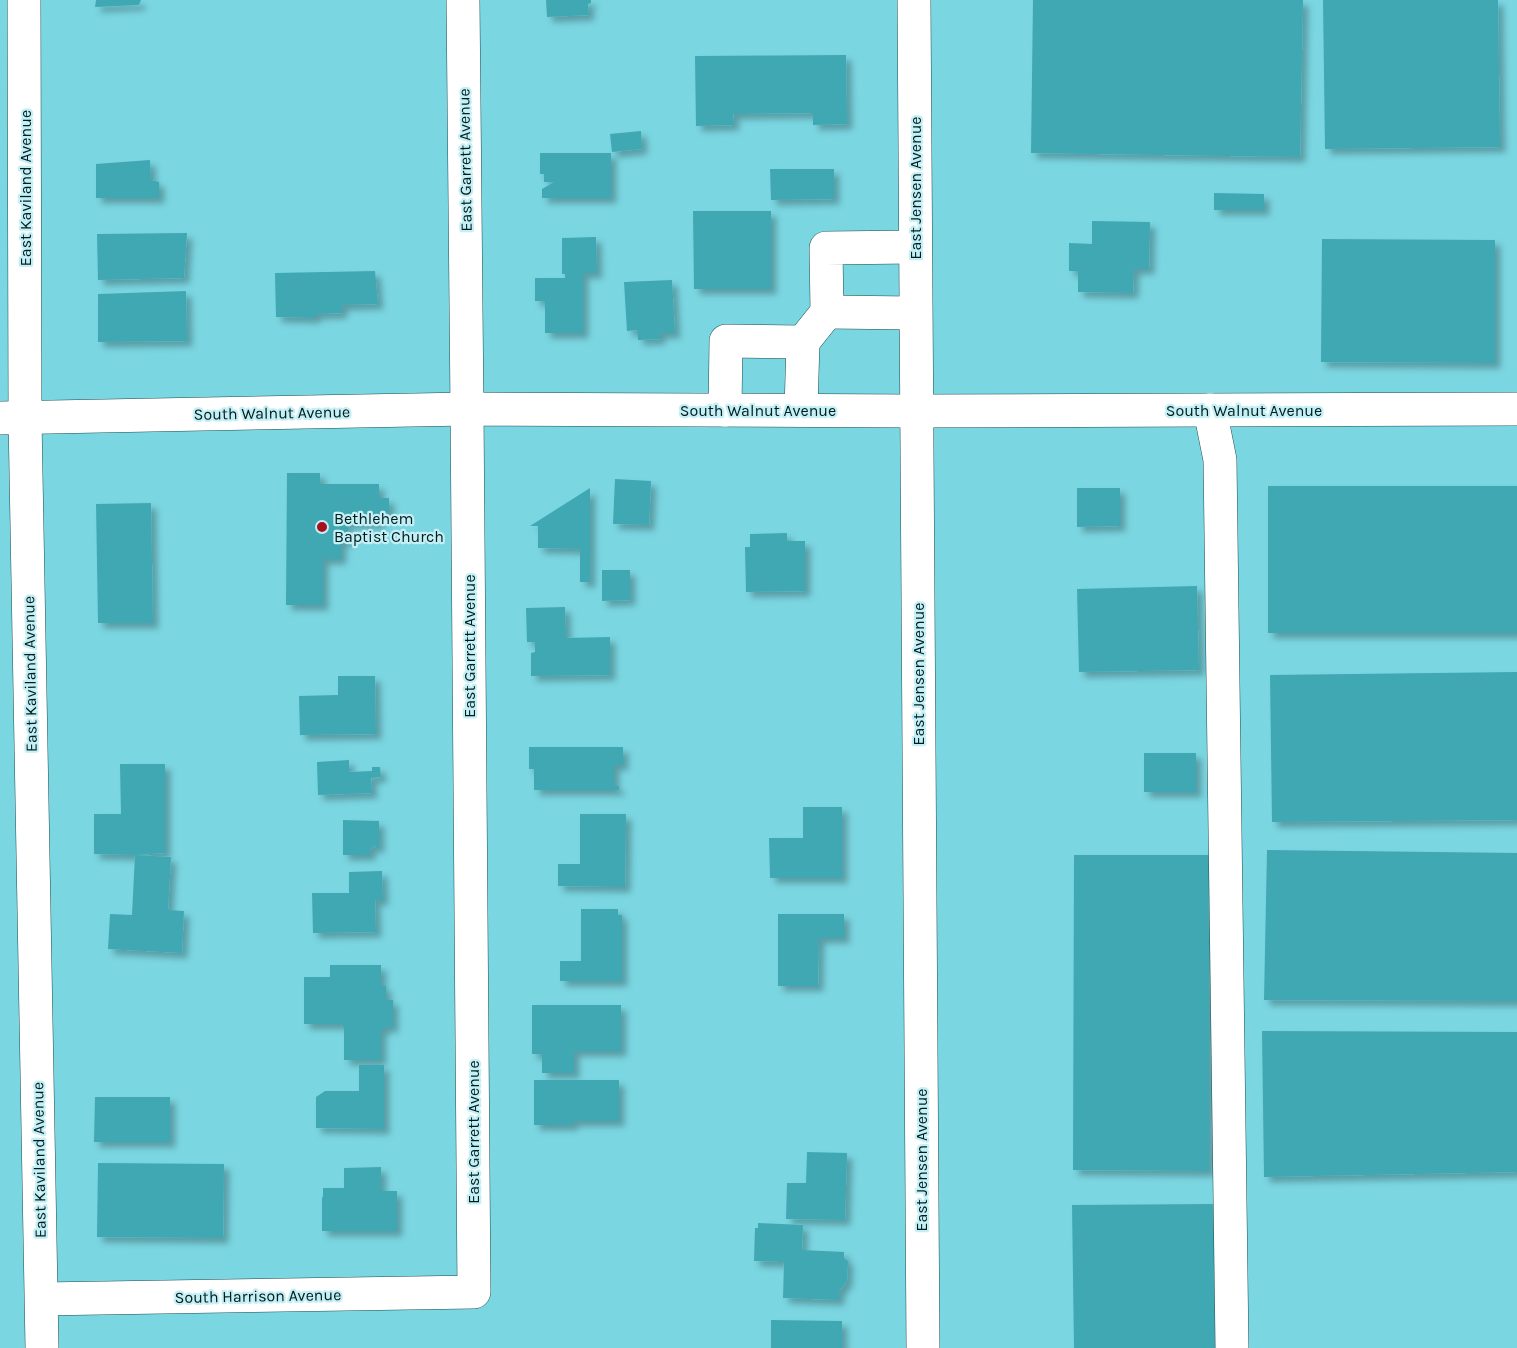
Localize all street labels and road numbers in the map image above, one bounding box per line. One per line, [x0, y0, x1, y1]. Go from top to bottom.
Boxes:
street label: East Garrett Avenue [454, 88, 476, 232]
street label: East Kaviland Avenue [16, 110, 35, 266]
street label: East Jensen Avenue [906, 116, 925, 260]
street label: South Walnut Avenue [680, 401, 836, 420]
street label: South Walnut Avenue [1166, 401, 1322, 420]
street label: South Walnut Avenue [194, 402, 350, 424]
street label: East Garrett Avenue [460, 574, 479, 718]
street label: East Kaviland Avenue [19, 596, 41, 752]
street label: East Jensen Avenue [909, 602, 928, 746]
street label: East Garrett Avenue [464, 1060, 483, 1204]
street label: East Kaviland Avenue [28, 1082, 50, 1238]
street label: East Jensen Avenue [912, 1088, 931, 1232]
street label: South Harrison Avenue [175, 1285, 341, 1307]

